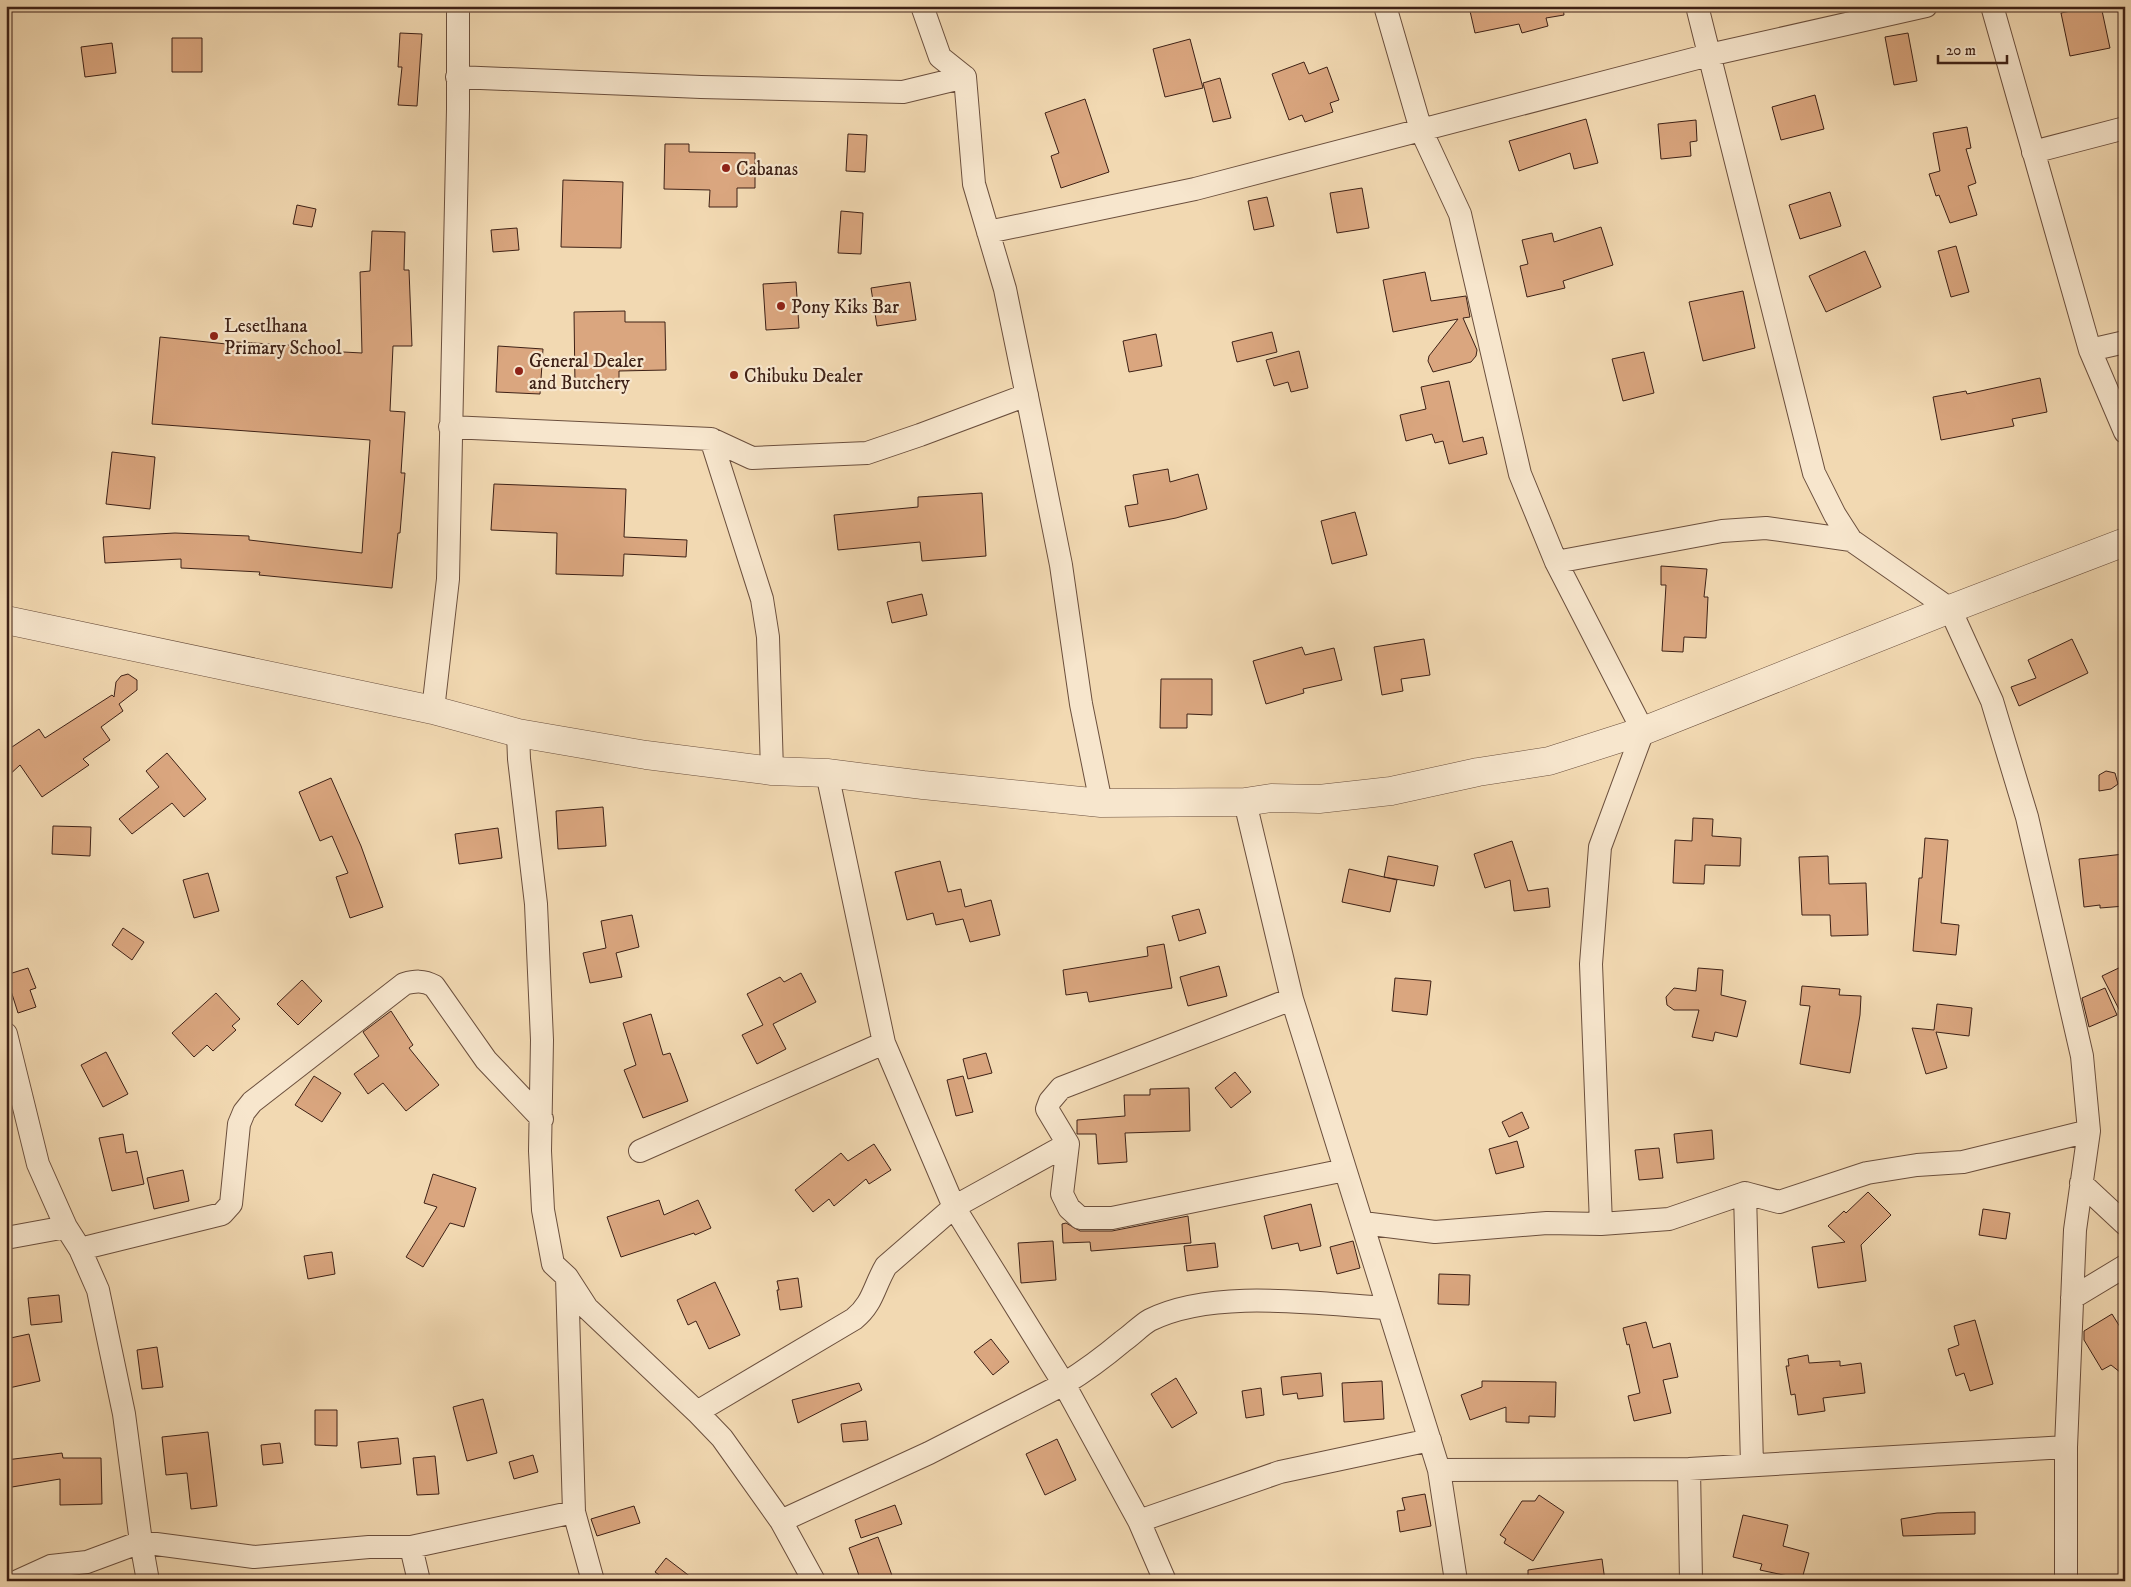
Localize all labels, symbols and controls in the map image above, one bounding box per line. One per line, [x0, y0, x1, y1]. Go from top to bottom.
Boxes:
scale bar [1938, 32, 2007, 64]
text: 20 m [1946, 41, 1976, 60]
place label: Cabanas [736, 158, 798, 181]
marker: Cabanas [720, 162, 732, 174]
place label: Pony Kiks Bar [791, 296, 899, 319]
marker: Pony Kiks Bar [775, 300, 787, 312]
place label: Lesetlhana Primary School [224, 315, 342, 360]
marker: Lesetlhana Primary School [208, 330, 220, 342]
place label: General Dealer and Butchery [529, 350, 643, 395]
marker: General Dealer and Butchery [513, 365, 525, 377]
place label: Chibuku Dealer [744, 365, 863, 388]
marker: Chibuku Dealer [728, 369, 740, 381]

